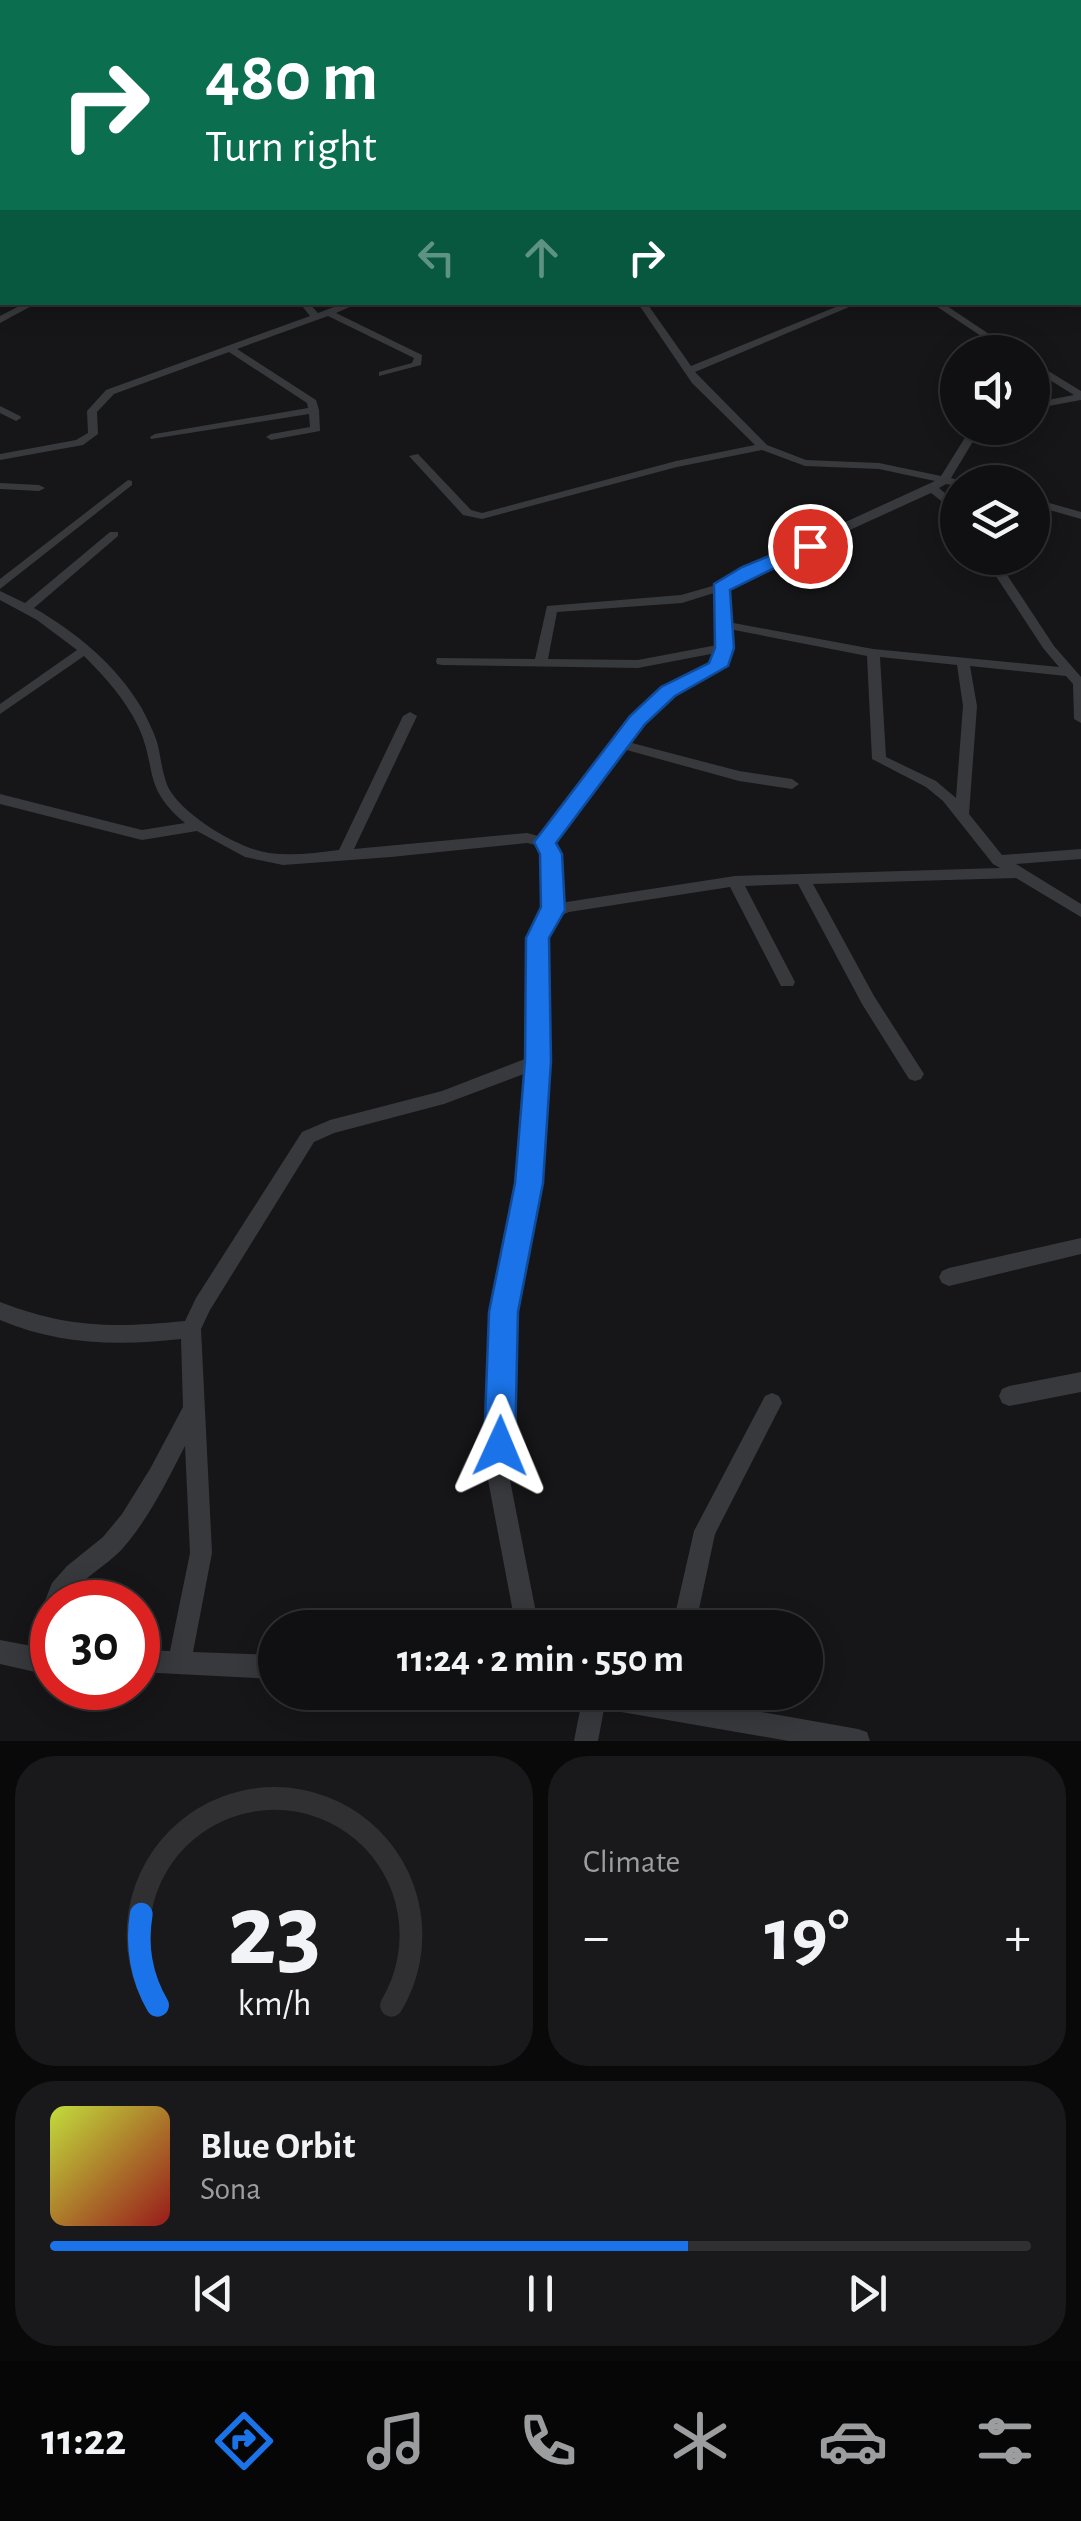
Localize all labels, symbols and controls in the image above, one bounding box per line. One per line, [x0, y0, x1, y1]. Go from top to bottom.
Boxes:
icon: right [40, 40, 170, 170]
text: 480 m [205, 43, 378, 113]
text: Turn right [205, 125, 377, 170]
icon: left [409, 230, 464, 285]
icon: ahead [514, 230, 569, 285]
icon: right [619, 230, 674, 285]
map controls [940, 335, 1050, 575]
button: sound [940, 335, 1050, 445]
button: layers [940, 465, 1050, 575]
pin [768, 504, 853, 589]
icon: arrive [783, 519, 838, 574]
position arrow [448, 1394, 552, 1498]
speed limit sign: 30 [30, 1580, 160, 1710]
text: 11:24 · 2 min · 550 m [397, 1641, 684, 1679]
text: Climate [583, 1846, 680, 1878]
text: 23 [227, 1880, 321, 1984]
text: 19° [764, 1899, 850, 1974]
text: − [583, 1910, 609, 1965]
text: + [1005, 1910, 1031, 1965]
text: km/h [237, 1986, 311, 2022]
text: Blue Orbit [200, 2128, 355, 2166]
text: Sona [200, 2173, 261, 2205]
icon: previous [186, 2266, 241, 2321]
icon: pause [513, 2266, 568, 2321]
icon: next [840, 2266, 895, 2321]
icon: directions [209, 2406, 279, 2476]
icon: music [361, 2406, 431, 2476]
icon: phone [513, 2406, 583, 2476]
icon: climate [665, 2406, 735, 2476]
icon: car [818, 2406, 888, 2476]
icon: filters [970, 2406, 1040, 2476]
text: 11:22 [41, 2418, 126, 2463]

